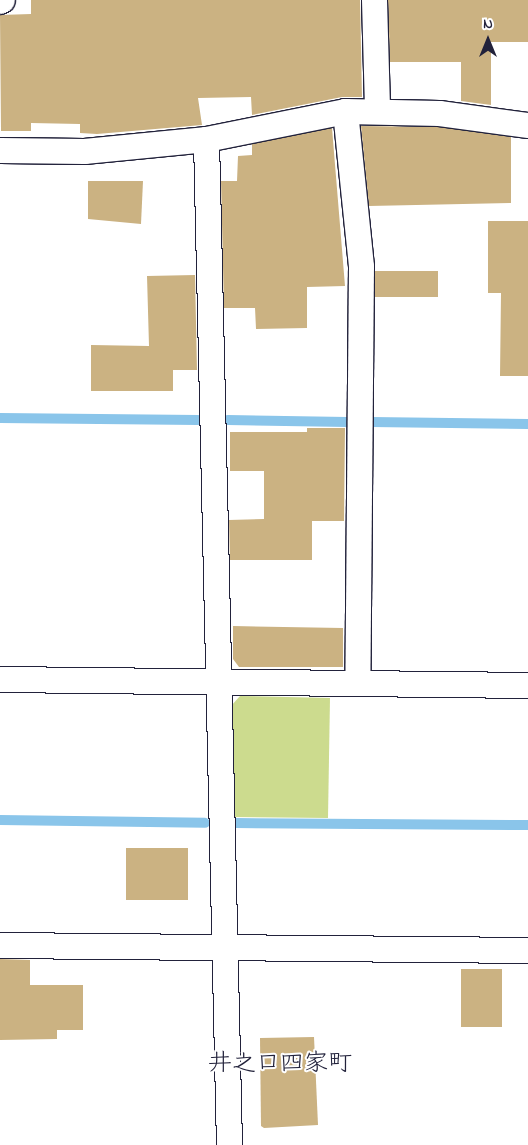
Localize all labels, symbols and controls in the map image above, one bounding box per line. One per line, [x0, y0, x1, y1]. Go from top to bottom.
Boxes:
text: N [483, 14, 493, 35]
north arrow [463, 15, 513, 65]
district label: 井之口四家町 [208, 1051, 352, 1079]

